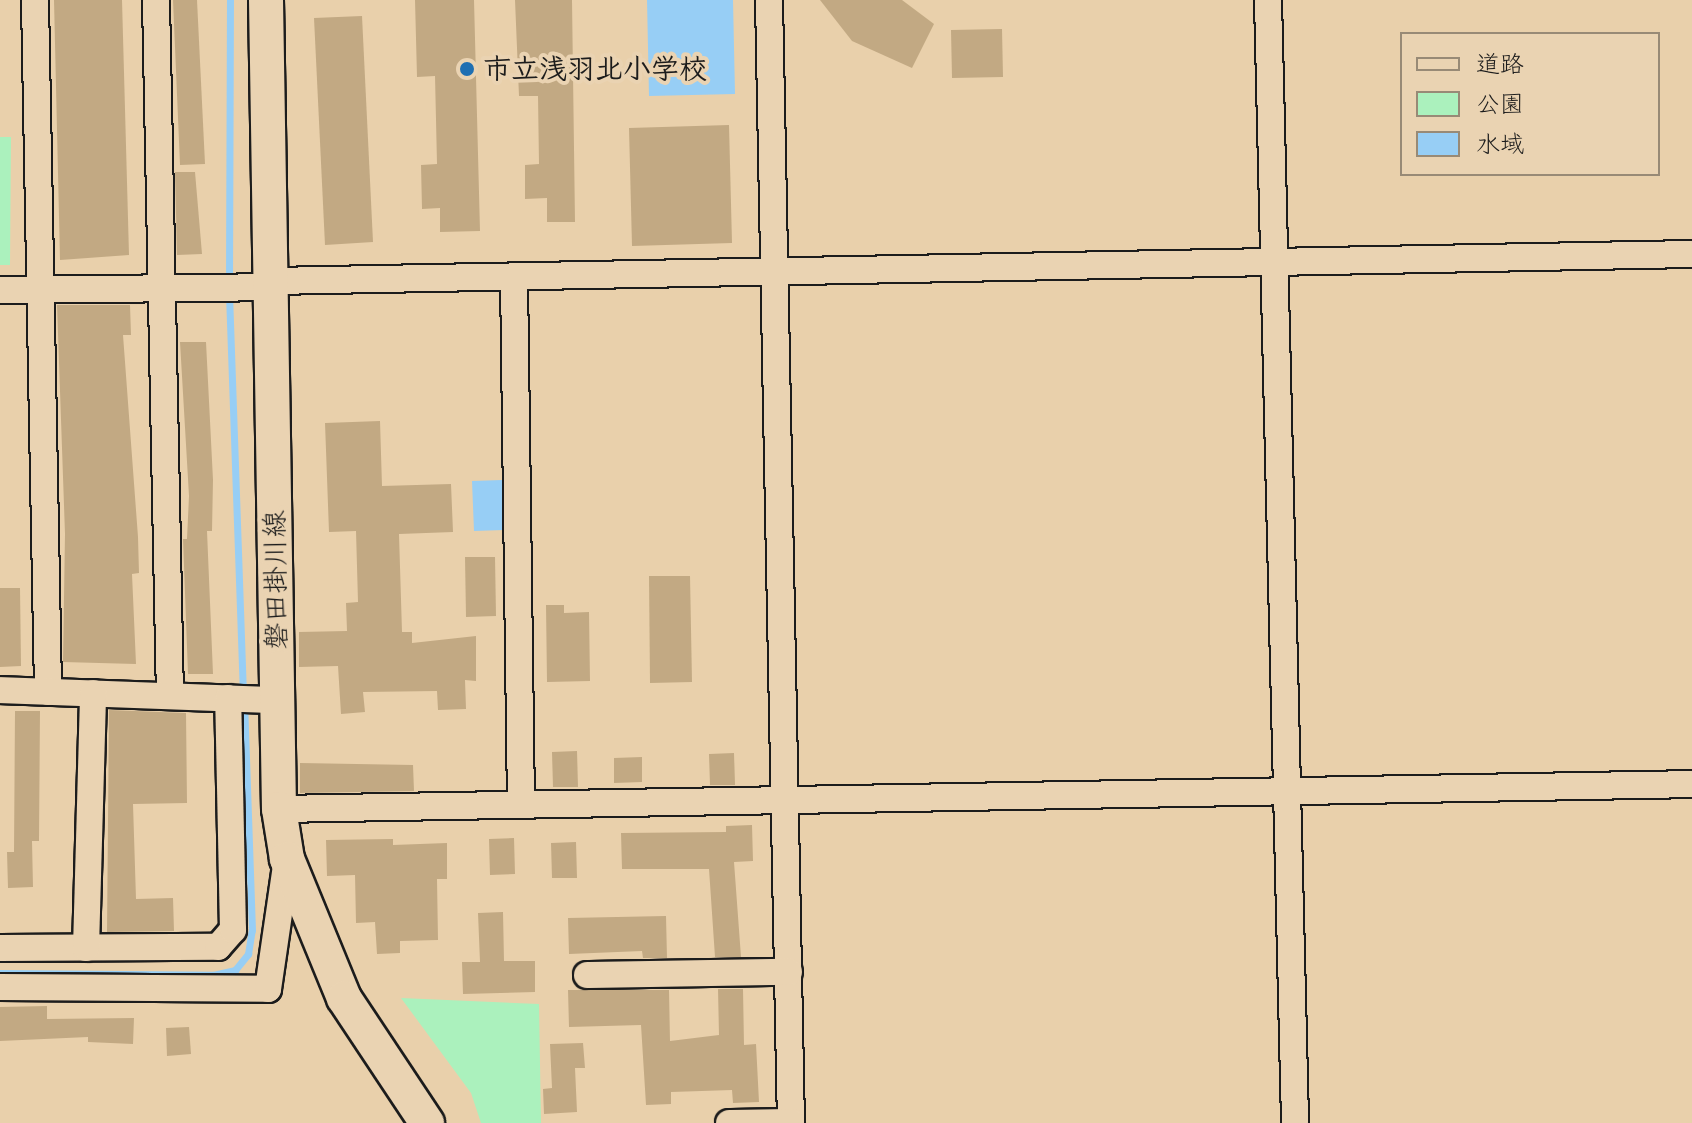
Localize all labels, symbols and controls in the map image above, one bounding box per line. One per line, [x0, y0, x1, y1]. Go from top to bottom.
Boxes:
legend [1400, 32, 1660, 176]
text: 道路 [1476, 43, 1524, 85]
place label: 市立浅羽北小学校 [483, 52, 707, 86]
marker: 市立浅羽北小学校 [458, 60, 476, 78]
text: 公園 [1476, 83, 1524, 125]
text: 水域 [1476, 123, 1524, 165]
street label: 磐田掛川線 [258, 510, 294, 650]

